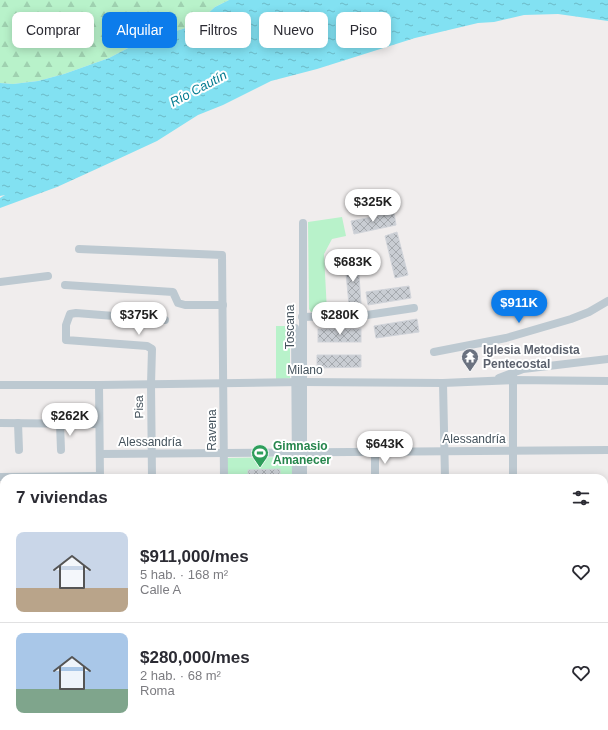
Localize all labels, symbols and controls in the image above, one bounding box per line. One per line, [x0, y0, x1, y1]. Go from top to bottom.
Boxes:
chip: Comprar [12, 12, 94, 48]
chip: Alquilar [102, 12, 177, 48]
chip: Filtros [185, 12, 251, 48]
chip: Nuevo [259, 12, 328, 48]
chip: Piso [336, 12, 391, 48]
water label: Río Cautín [167, 67, 229, 110]
pin: $325K [345, 189, 401, 223]
text: $325K [354, 194, 392, 209]
pin: $683K [325, 249, 381, 283]
text: $683K [334, 254, 372, 269]
pin: $911K [491, 290, 547, 324]
text: $911K [500, 295, 538, 310]
pin: $375K [111, 302, 167, 336]
pin: $280K [312, 302, 368, 336]
street label: Toscana [283, 304, 297, 349]
text: $375K [120, 307, 158, 322]
text: $280K [321, 307, 359, 322]
place label: Iglesia Metodista Pentecostal [483, 343, 580, 371]
temple icon: Iglesia Metodista Pentecostal [460, 347, 480, 372]
street label: Milano [287, 363, 323, 377]
street label: Pisa [132, 395, 146, 419]
pin: $262K [42, 403, 98, 437]
text: $262K [51, 408, 89, 423]
street label: Ravena [205, 409, 219, 451]
pin: $643K [357, 431, 413, 465]
street label: Alessandría [442, 432, 506, 446]
street label: Alessandría [118, 435, 182, 449]
text: $643K [366, 436, 404, 451]
place label: Gimnasio Amanecer [273, 439, 331, 467]
sports icon: Gimnasio Amanecer [250, 443, 270, 468]
icon: filters [570, 487, 592, 509]
text: 7 viviendas [16, 488, 108, 507]
text: $911,000/mes [140, 547, 249, 566]
icon: home [48, 548, 96, 596]
icon: heart [570, 561, 592, 583]
text: 5 hab. · 168 m² [140, 567, 228, 582]
text: Calle A [140, 582, 181, 597]
text: $280,000/mes [140, 648, 250, 667]
icon: home [48, 649, 96, 697]
icon: heart [570, 662, 592, 684]
text: 2 hab. · 68 m² [140, 668, 221, 683]
text: Roma [140, 683, 175, 698]

